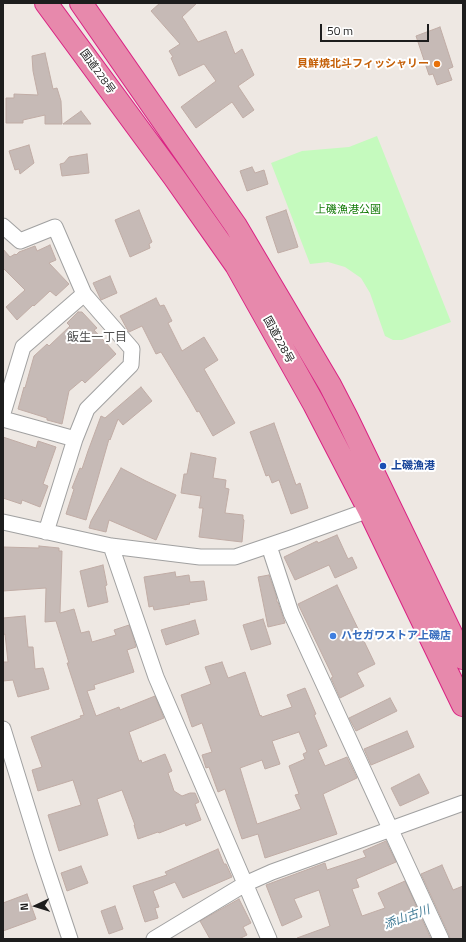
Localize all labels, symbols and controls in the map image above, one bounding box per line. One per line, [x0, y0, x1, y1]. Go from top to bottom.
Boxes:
scale bar [322, 16, 431, 42]
text: 50 m [327, 21, 353, 40]
street label: 国道228号 [77, 47, 117, 97]
place label: 貝鮮焼北斗フィッシャリー [297, 57, 429, 71]
marker: 貝鮮焼北斗フィッシャリー [432, 59, 442, 69]
park label: 上磯漁港公園 [315, 203, 381, 217]
street label: 国道228号 [260, 314, 296, 366]
district label: 飯生一丁目 [67, 331, 127, 345]
place label: 上磯漁港 [391, 459, 435, 473]
marker: 上磯漁港 [378, 461, 388, 471]
place label: ハセガワストア上磯店 [341, 629, 451, 643]
marker: ハセガワストア上磯店 [328, 631, 338, 641]
north arrow [16, 886, 56, 926]
text: N [16, 902, 32, 911]
water label: 添山古川 [382, 903, 432, 933]

